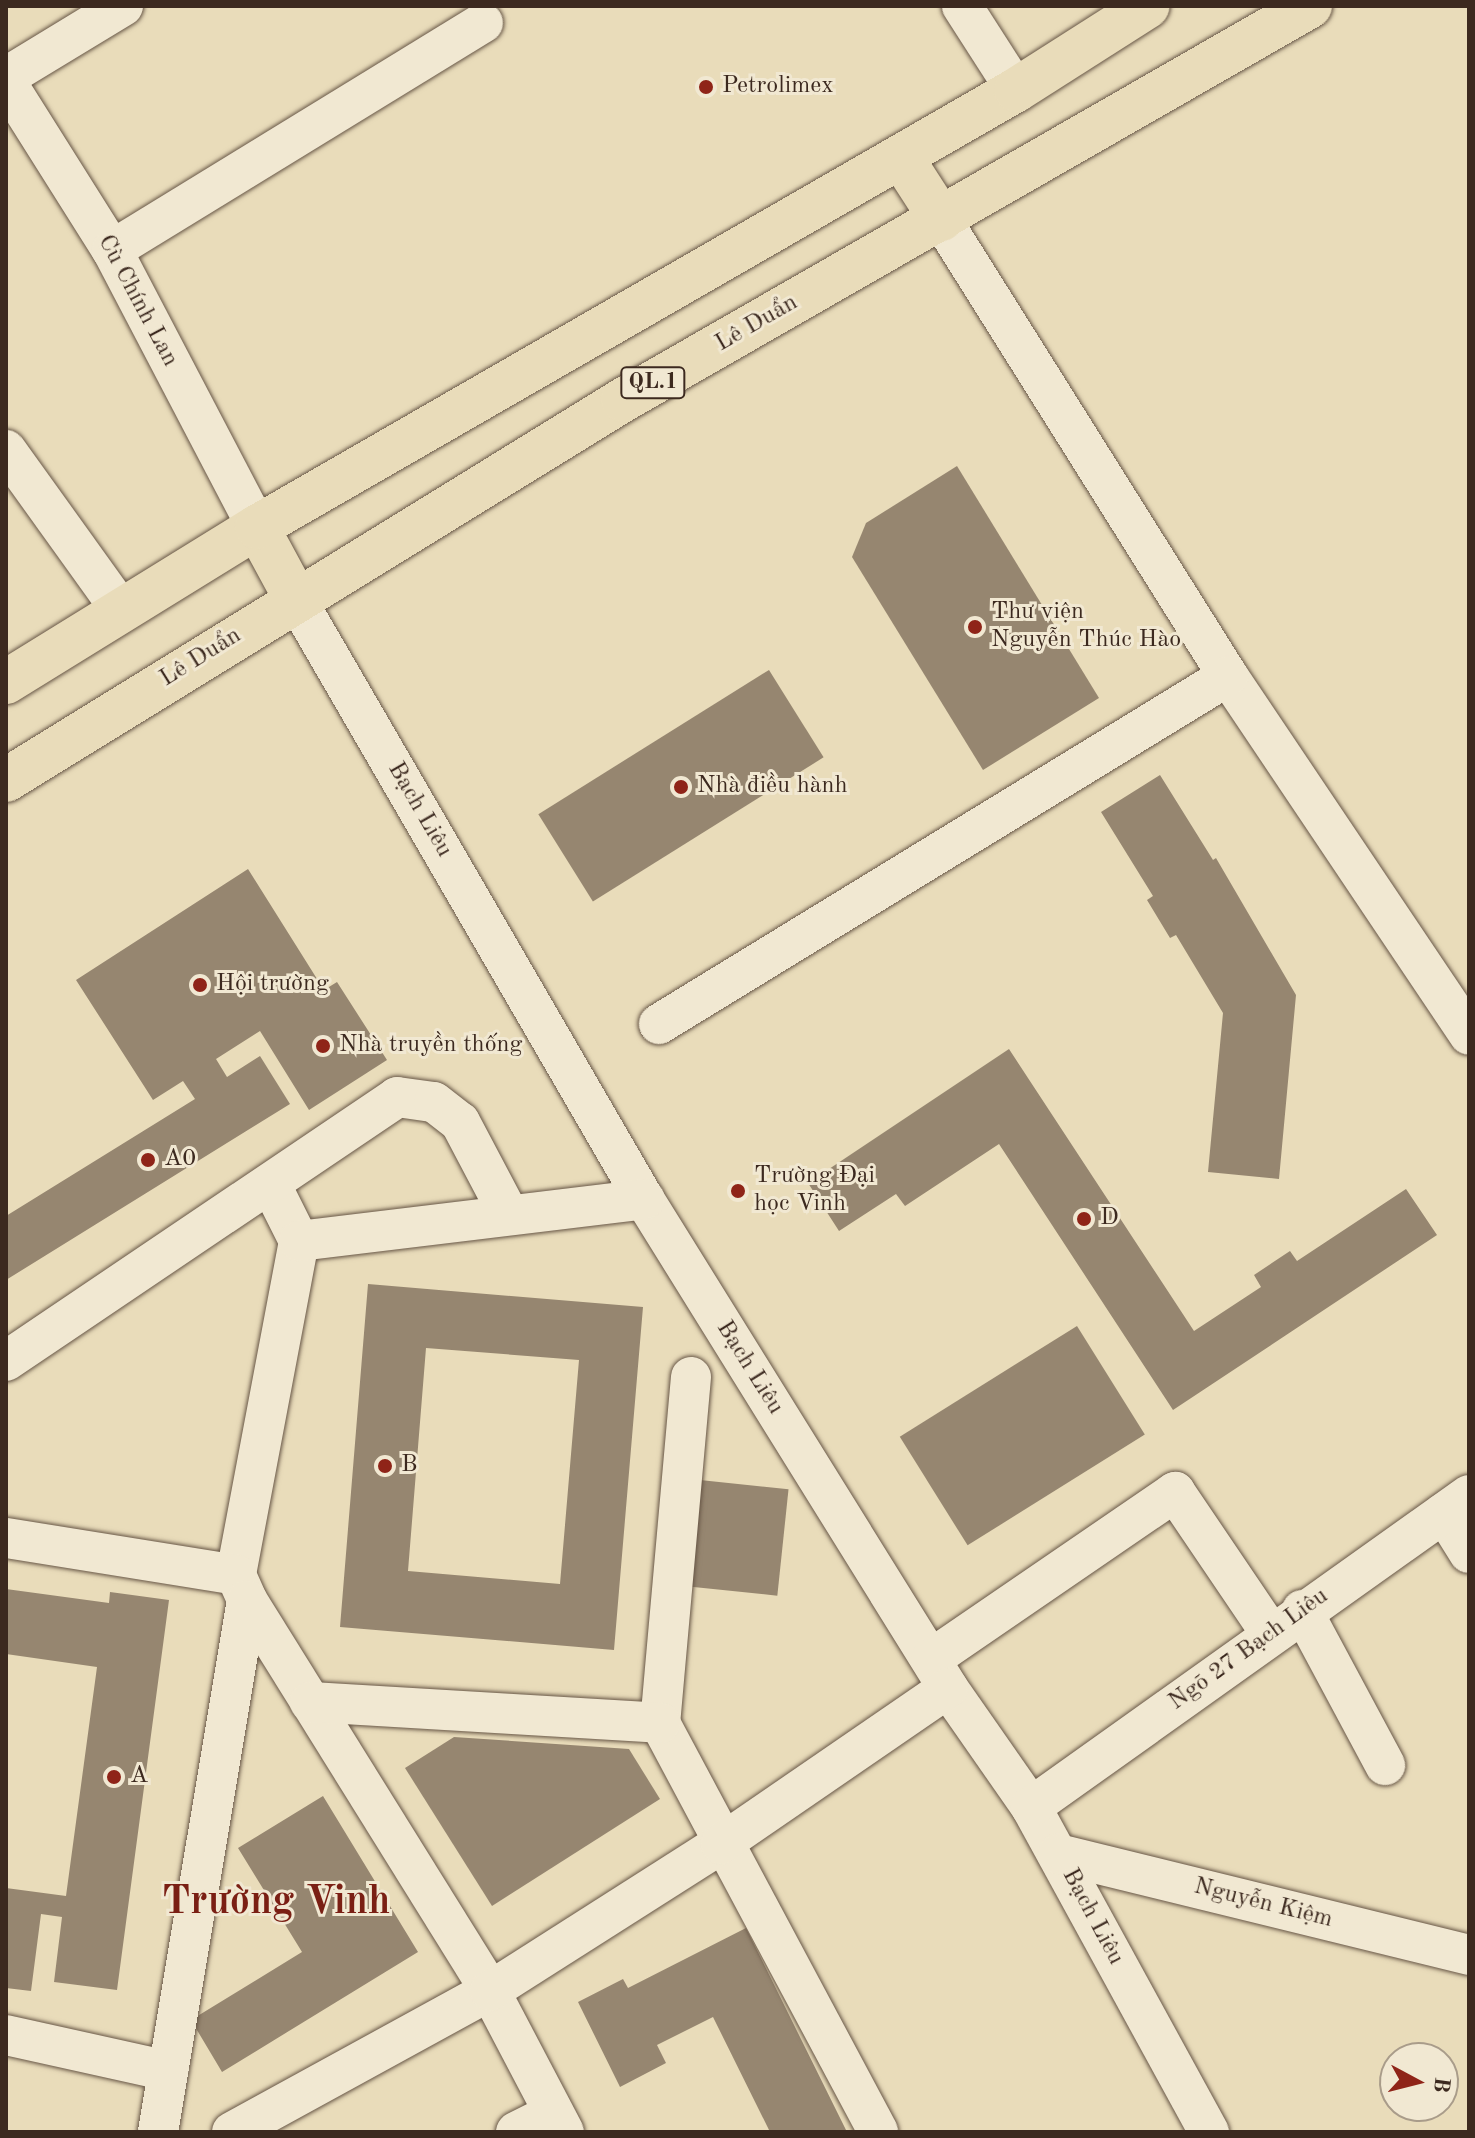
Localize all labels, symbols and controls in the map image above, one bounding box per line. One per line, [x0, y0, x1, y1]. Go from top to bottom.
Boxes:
place label: Petrolimex [722, 73, 834, 101]
marker: Petrolimex [697, 78, 715, 96]
street label: Cù Chính Lan [90, 230, 184, 372]
street label: Lê Duẩn [711, 289, 803, 359]
road number: QL.1 [619, 365, 687, 401]
place label: Thư viện Nguyễn Thúc Hào [991, 599, 1181, 655]
marker: Thư viện Nguyễn Thúc Hào [966, 618, 984, 636]
street label: Lê Duẩn [155, 622, 247, 694]
street label: Bạch Liêu [380, 757, 458, 863]
place label: Nhà điều hành [697, 773, 848, 801]
marker: Nhà điều hành [672, 778, 690, 796]
place label: Hội trường [216, 971, 329, 999]
marker: Hội trường [191, 976, 209, 994]
place label: Nhà truyền thống [339, 1032, 523, 1060]
marker: Nhà truyền thống [314, 1037, 332, 1055]
place label: A0 [164, 1146, 196, 1174]
marker: A0 [139, 1151, 157, 1169]
place label: Trường Đại học Vinh [754, 1163, 875, 1219]
marker: Trường Đại học Vinh [729, 1182, 747, 1200]
place label: D [1100, 1205, 1119, 1233]
marker: D [1075, 1210, 1093, 1228]
street label: Bạch Liêu [709, 1316, 789, 1420]
place label: B [401, 1452, 418, 1480]
marker: B [376, 1457, 394, 1475]
street label: Ngõ 27 Bạch Liêu [1164, 1583, 1334, 1717]
place label: A [130, 1763, 148, 1791]
marker: A [105, 1768, 123, 1786]
street label: Bạch Liêu [1055, 1864, 1129, 1970]
street label: Nguyễn Kiệm [1191, 1873, 1335, 1935]
district label: Trường Vinh [162, 1879, 390, 1927]
north arrow [1379, 2042, 1459, 2122]
text: B [1429, 2076, 1453, 2094]

